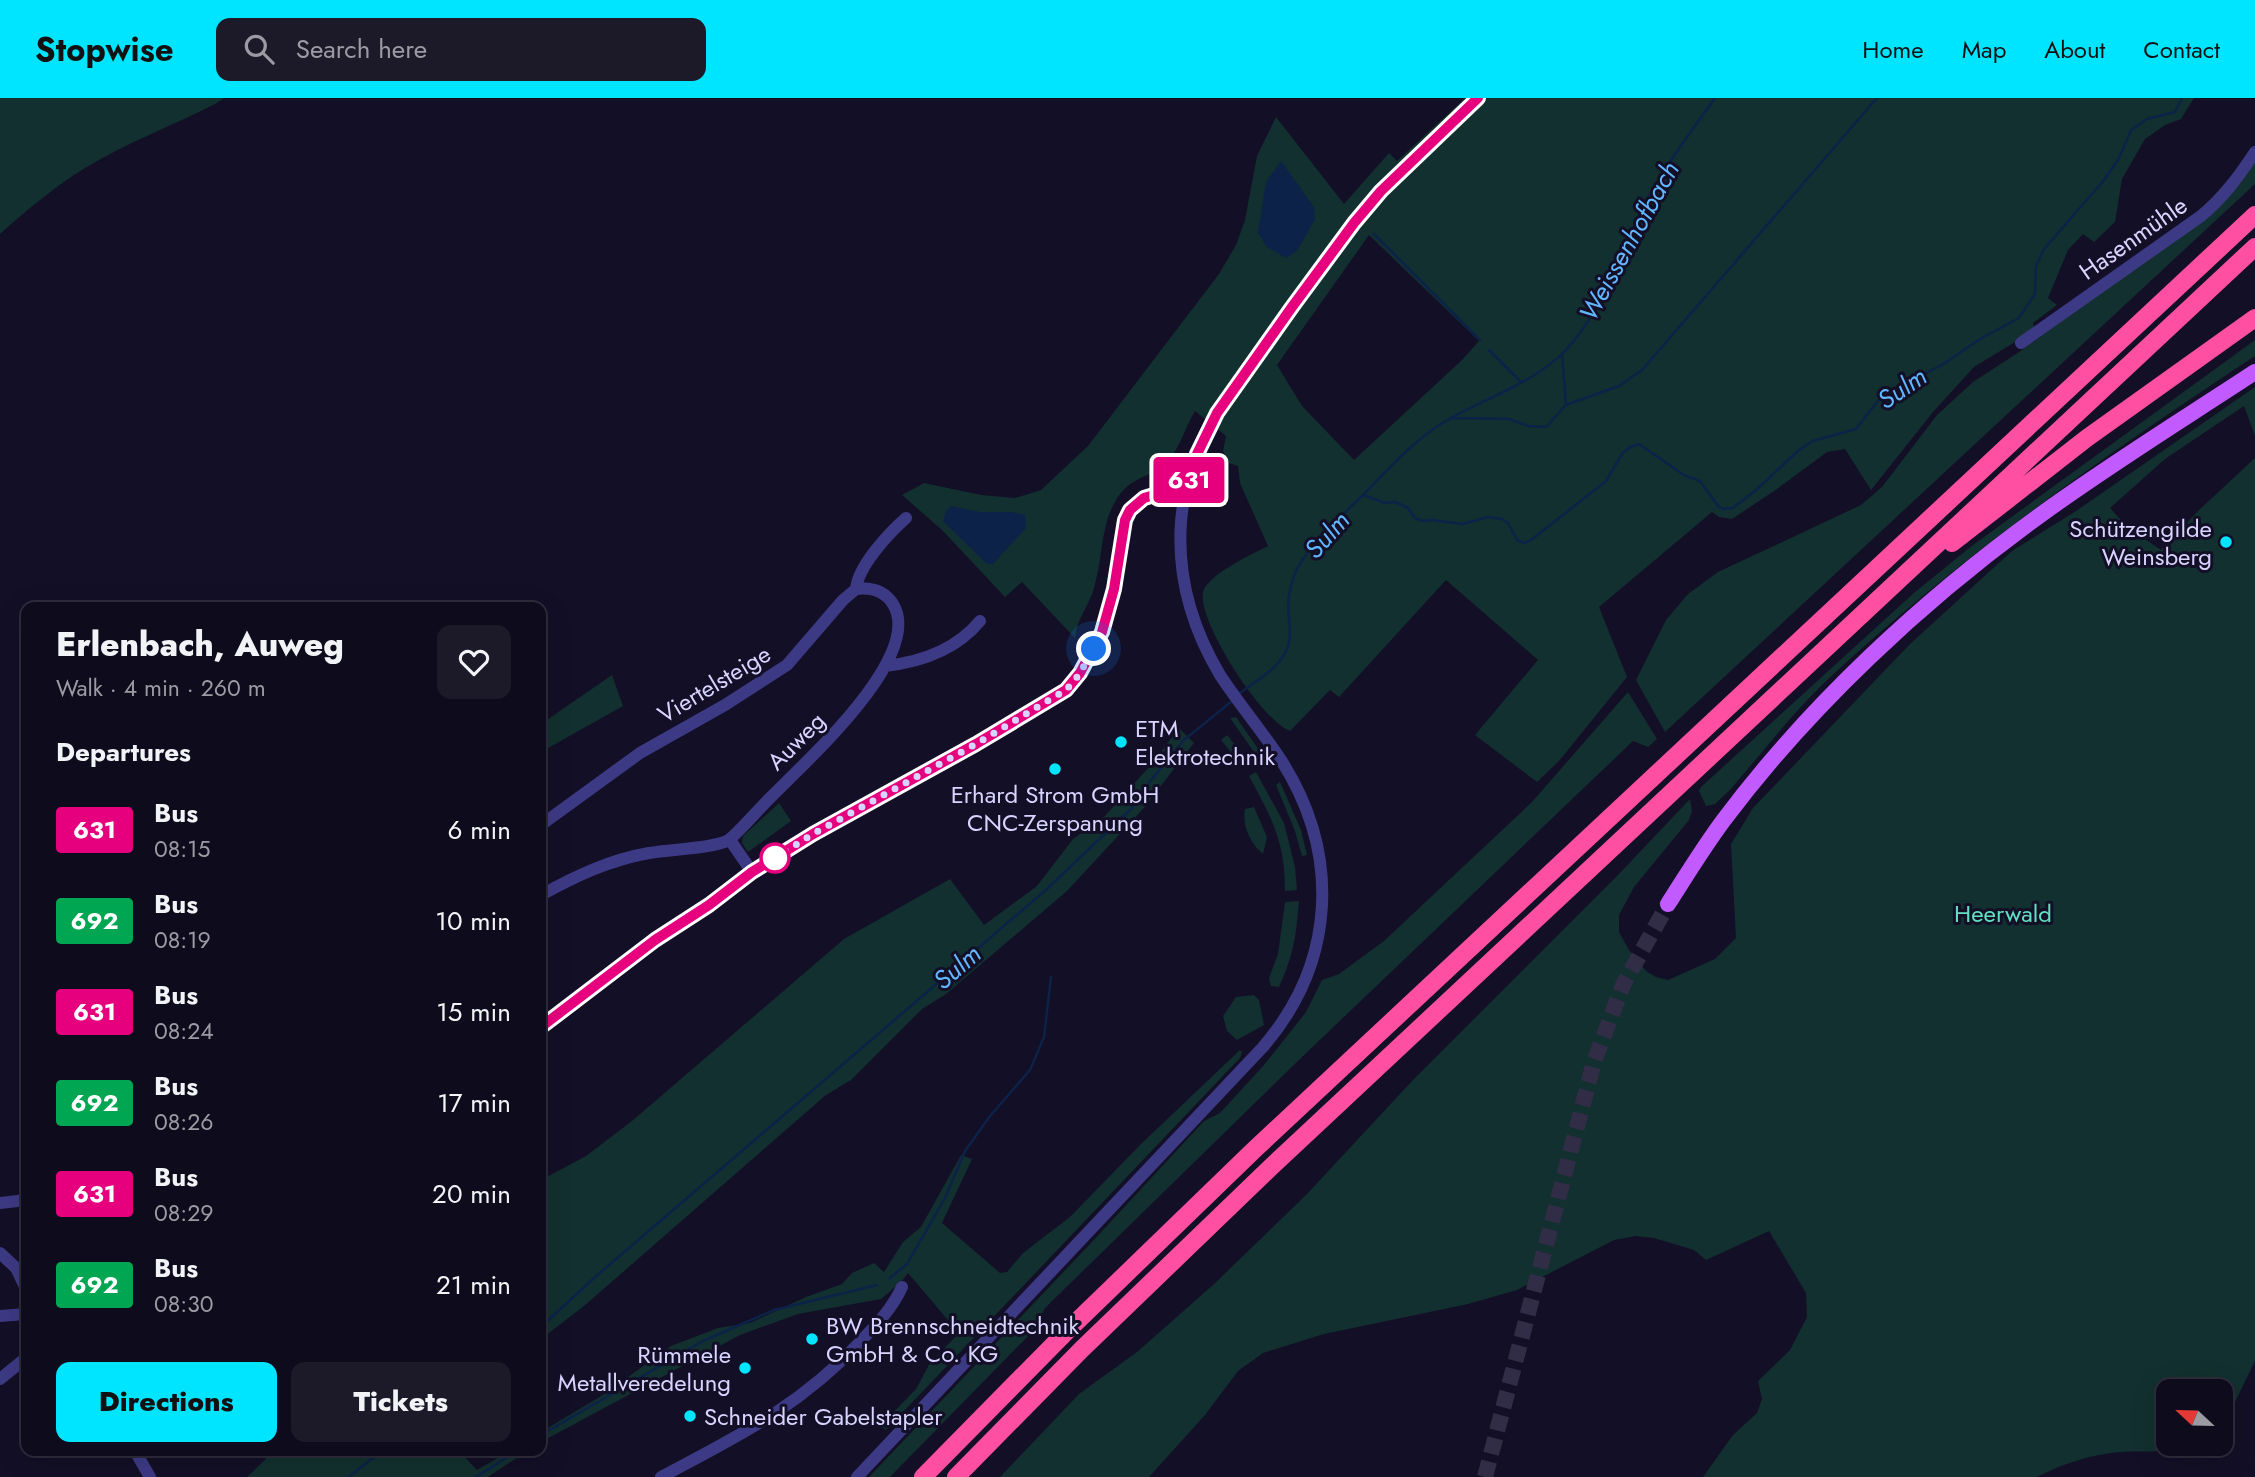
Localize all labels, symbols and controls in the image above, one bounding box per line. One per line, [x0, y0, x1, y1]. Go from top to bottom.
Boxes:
search box [216, 18, 706, 81]
text: Stopwise [35, 26, 174, 73]
icon: search [240, 30, 278, 68]
text: Search here [296, 30, 427, 68]
text: Home [1862, 32, 1924, 67]
text: Map [1962, 32, 2006, 67]
text: About [2044, 32, 2105, 67]
text: Contact [2143, 32, 2220, 67]
water label: Weissenhofbach [1569, 154, 1689, 328]
street label: Hasenmühle [2072, 188, 2194, 288]
water label: Sulm [1870, 358, 1934, 418]
line badge: 631 [1149, 457, 1229, 503]
text: 631 [1167, 462, 1211, 497]
water label: Sulm [1295, 503, 1359, 567]
place label: Schützengilde Weinsberg [2069, 511, 2212, 574]
marker: Schützengilde Weinsberg [2218, 534, 2234, 550]
text: Erlenbach, Auweg [56, 621, 344, 668]
button: heart [437, 625, 511, 699]
your location [1076, 631, 1111, 666]
street label: Viertelsteige [651, 636, 777, 732]
text: Walk · 4 min · 260 m [56, 671, 266, 705]
street label: Auweg [759, 704, 833, 778]
place label: ETM Elektrotechnik [1135, 711, 1275, 774]
text: Departures [56, 733, 191, 771]
marker: ETM Elektrotechnik [1113, 734, 1129, 750]
marker: Erhard Strom GmbH CNC-Zerspanung [1047, 761, 1063, 777]
place label: Erhard Strom GmbH CNC-Zerspanung [951, 777, 1159, 840]
text: Bus [154, 794, 198, 832]
text: 6 min [448, 811, 511, 849]
text: 631 [73, 812, 116, 847]
text: 08:15 [154, 832, 211, 866]
unlabelled marker [760, 843, 790, 873]
text: Bus [154, 885, 198, 923]
park label: Heerwald [1954, 896, 2052, 931]
text: 10 min [435, 902, 511, 940]
text: 692 [71, 903, 118, 938]
text: 08:19 [154, 923, 211, 957]
water label: Sulm [925, 935, 989, 999]
text: Bus [154, 976, 198, 1014]
text: 15 min [436, 993, 511, 1031]
text: 631 [73, 994, 116, 1029]
text: 08:24 [154, 1014, 214, 1048]
text: Bus [154, 1067, 198, 1105]
text: 17 min [437, 1084, 511, 1122]
text: 692 [71, 1085, 118, 1120]
text: 08:26 [154, 1105, 214, 1139]
text: Bus [154, 1158, 198, 1196]
text: 20 min [432, 1175, 511, 1213]
text: 631 [73, 1176, 116, 1211]
text: 08:29 [154, 1196, 214, 1230]
text: Bus [154, 1249, 198, 1287]
text: 21 min [436, 1266, 511, 1304]
text: 692 [71, 1267, 118, 1302]
text: 08:30 [154, 1287, 214, 1321]
place label: BW Brennschneidtechnik GmbH & Co. KG [826, 1308, 1079, 1371]
marker: BW Brennschneidtechnik GmbH & Co. KG [804, 1331, 820, 1347]
place label: Rümmele Metallveredelung [558, 1337, 731, 1400]
marker: Rümmele Metallveredelung [737, 1360, 753, 1376]
button: Directions [56, 1362, 277, 1442]
button: Tickets [291, 1362, 511, 1442]
north arrow [2156, 1379, 2233, 1456]
map controls [2156, 1379, 2233, 1456]
place label: Schneider Gabelstapler [704, 1399, 943, 1434]
marker: Schneider Gabelstapler [682, 1408, 698, 1424]

